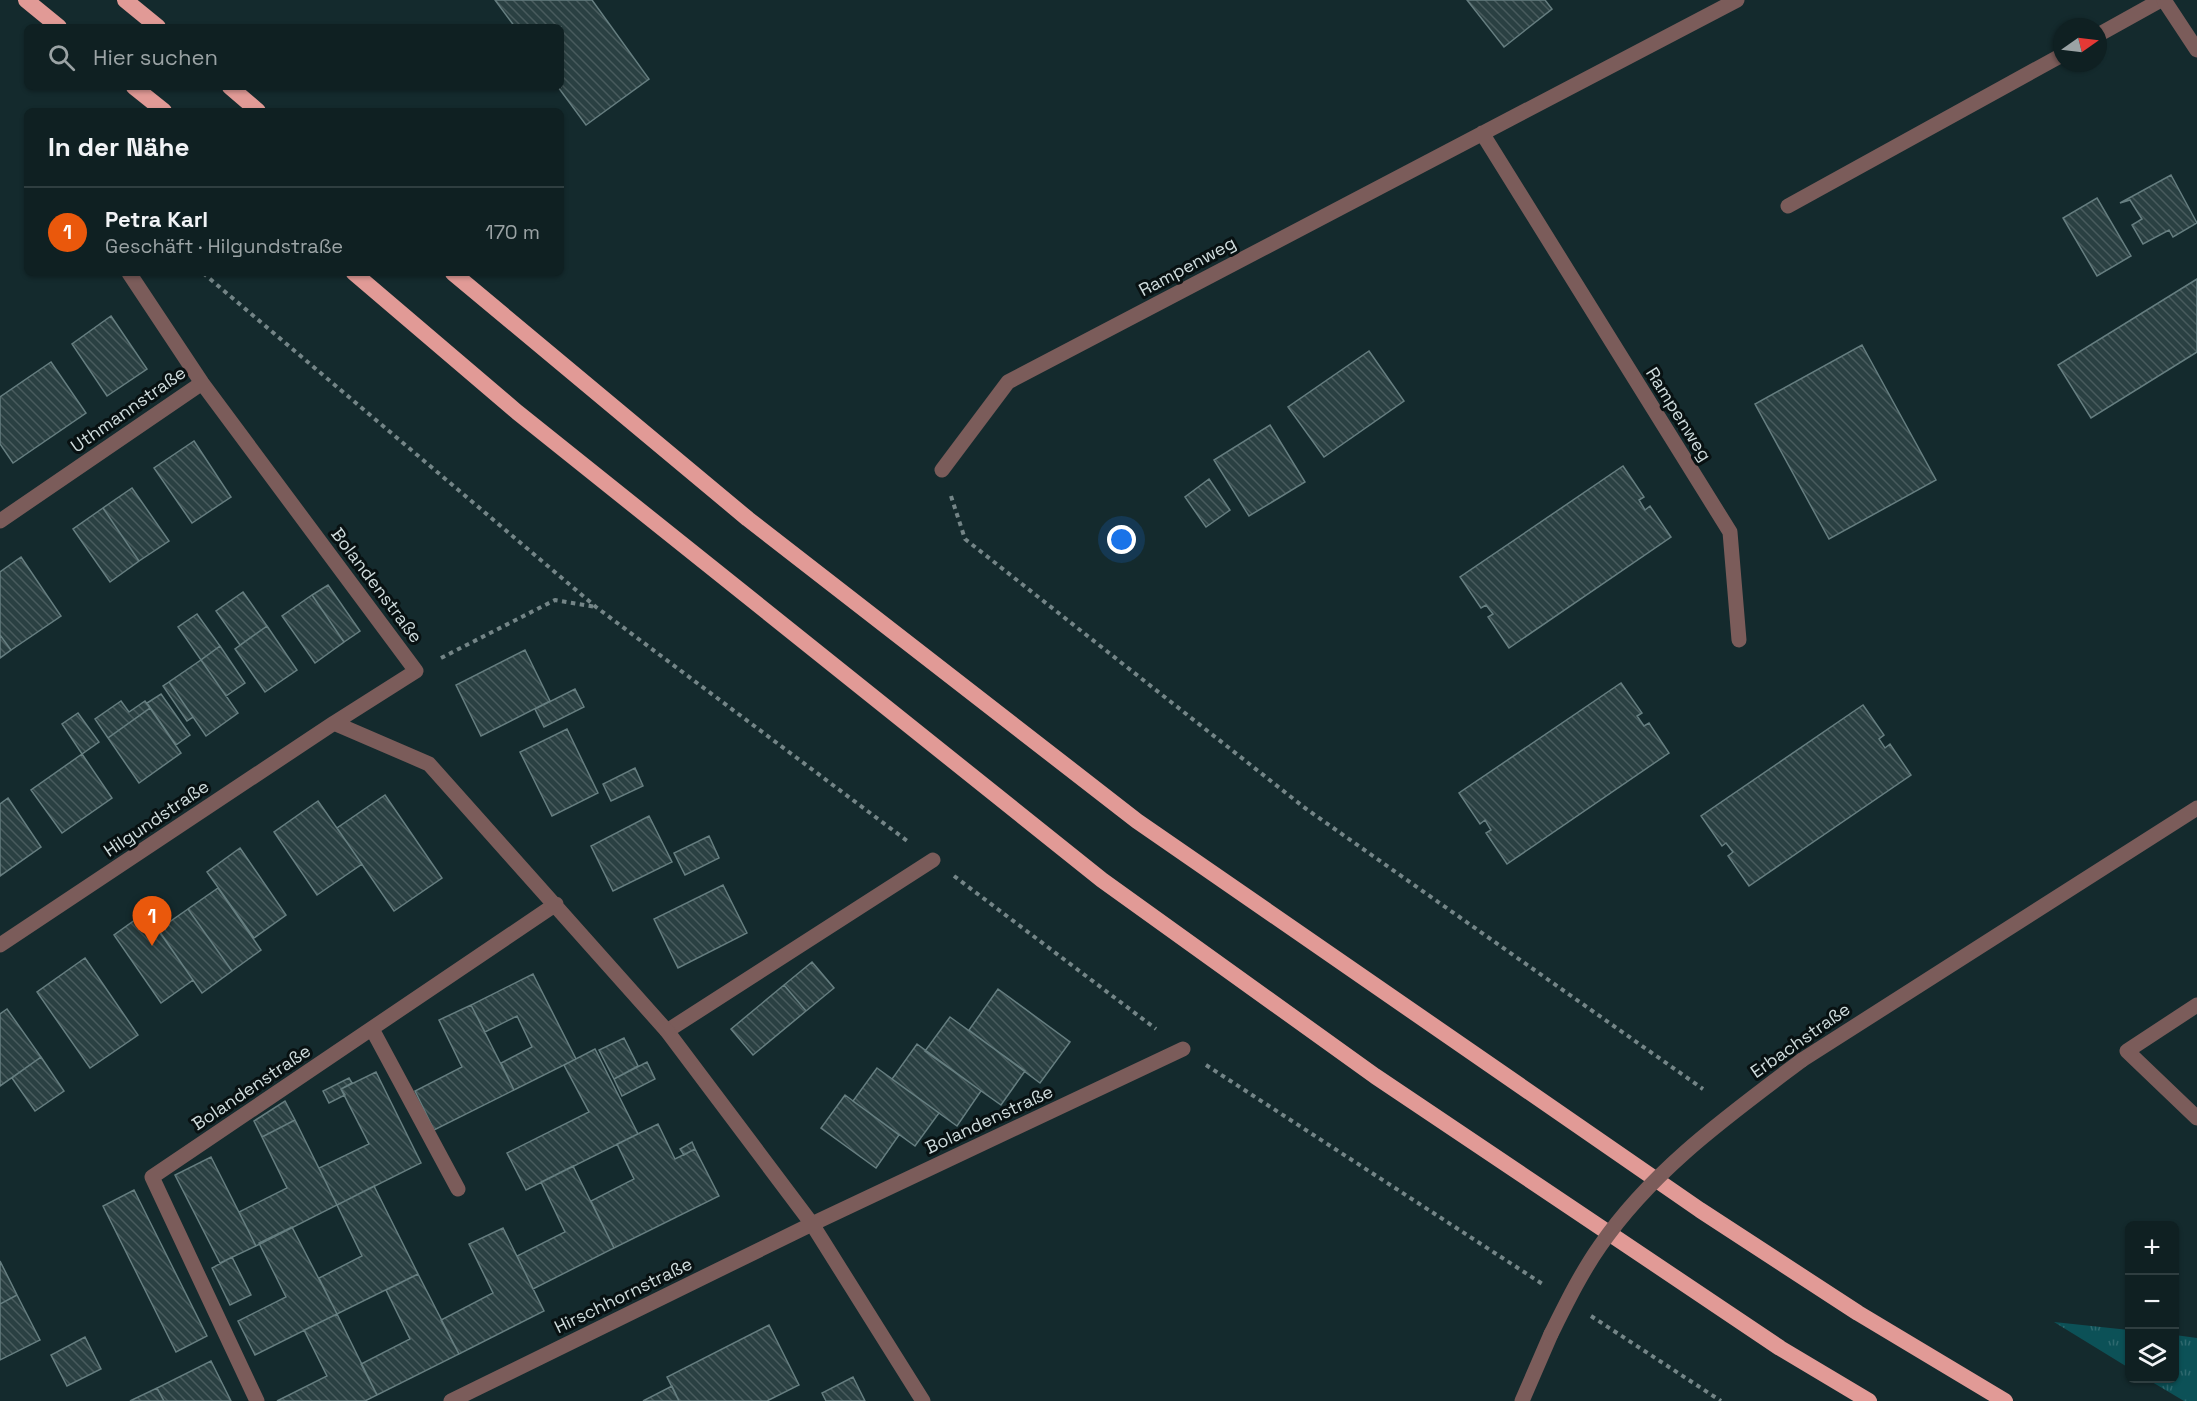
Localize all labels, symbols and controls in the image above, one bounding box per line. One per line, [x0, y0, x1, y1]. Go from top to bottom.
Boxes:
north arrow [2053, 18, 2107, 72]
search box [24, 24, 564, 90]
icon: search [45, 41, 78, 74]
text: Hier suchen [93, 43, 218, 71]
text: In der Nähe [48, 130, 189, 164]
text: Petra Karl [105, 205, 208, 233]
text: 1 [63, 219, 72, 245]
text: 170 m [485, 219, 540, 245]
street label: Rampenweg [1134, 231, 1240, 301]
text: Geschäft · Hilgundstraße [105, 233, 343, 259]
street label: Uthmannstraße [66, 361, 190, 457]
street label: Rampenweg [1641, 363, 1717, 465]
street label: Bolandenstraße [326, 523, 428, 647]
your location [1107, 525, 1136, 554]
street label: Hilgundstraße [99, 774, 213, 862]
pin: 1 [132, 896, 172, 946]
street label: Erbachstraße [1746, 997, 1854, 1083]
street label: Bolandenstraße [187, 1039, 315, 1135]
street label: Bolandenstraße [921, 1079, 1057, 1159]
map controls [2125, 1221, 2179, 1383]
button: + [2125, 1221, 2179, 1275]
street label: Hirschhornstraße [550, 1252, 696, 1338]
button: − [2125, 1275, 2179, 1329]
button: layers [2125, 1329, 2179, 1383]

